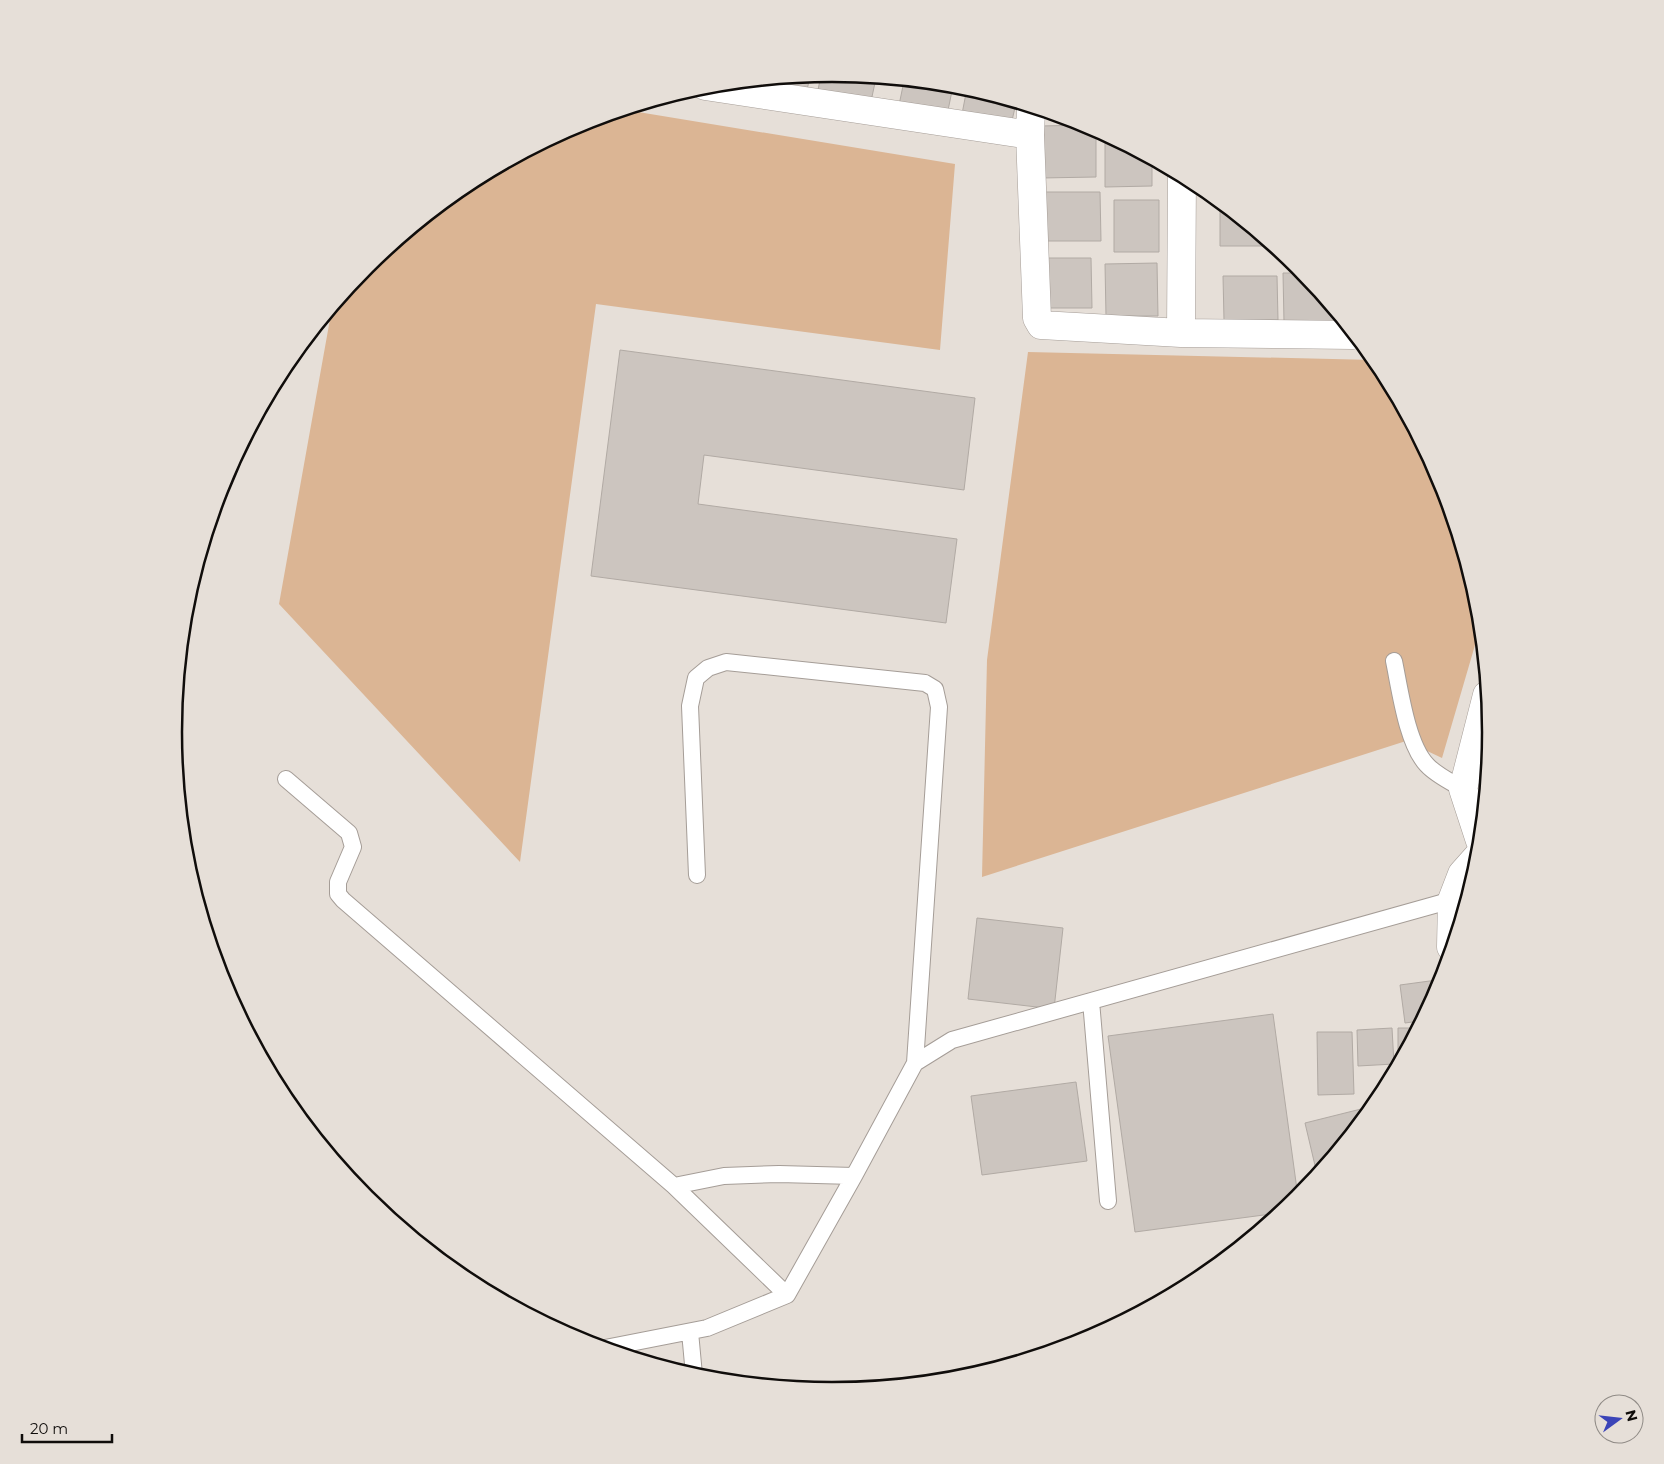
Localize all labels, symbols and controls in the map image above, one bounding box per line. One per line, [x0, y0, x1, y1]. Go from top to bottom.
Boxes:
north arrow [1594, 1394, 1644, 1444]
text: N [1621, 1408, 1642, 1423]
scale bar [22, 1412, 112, 1444]
text: 20 m [30, 1419, 68, 1438]

